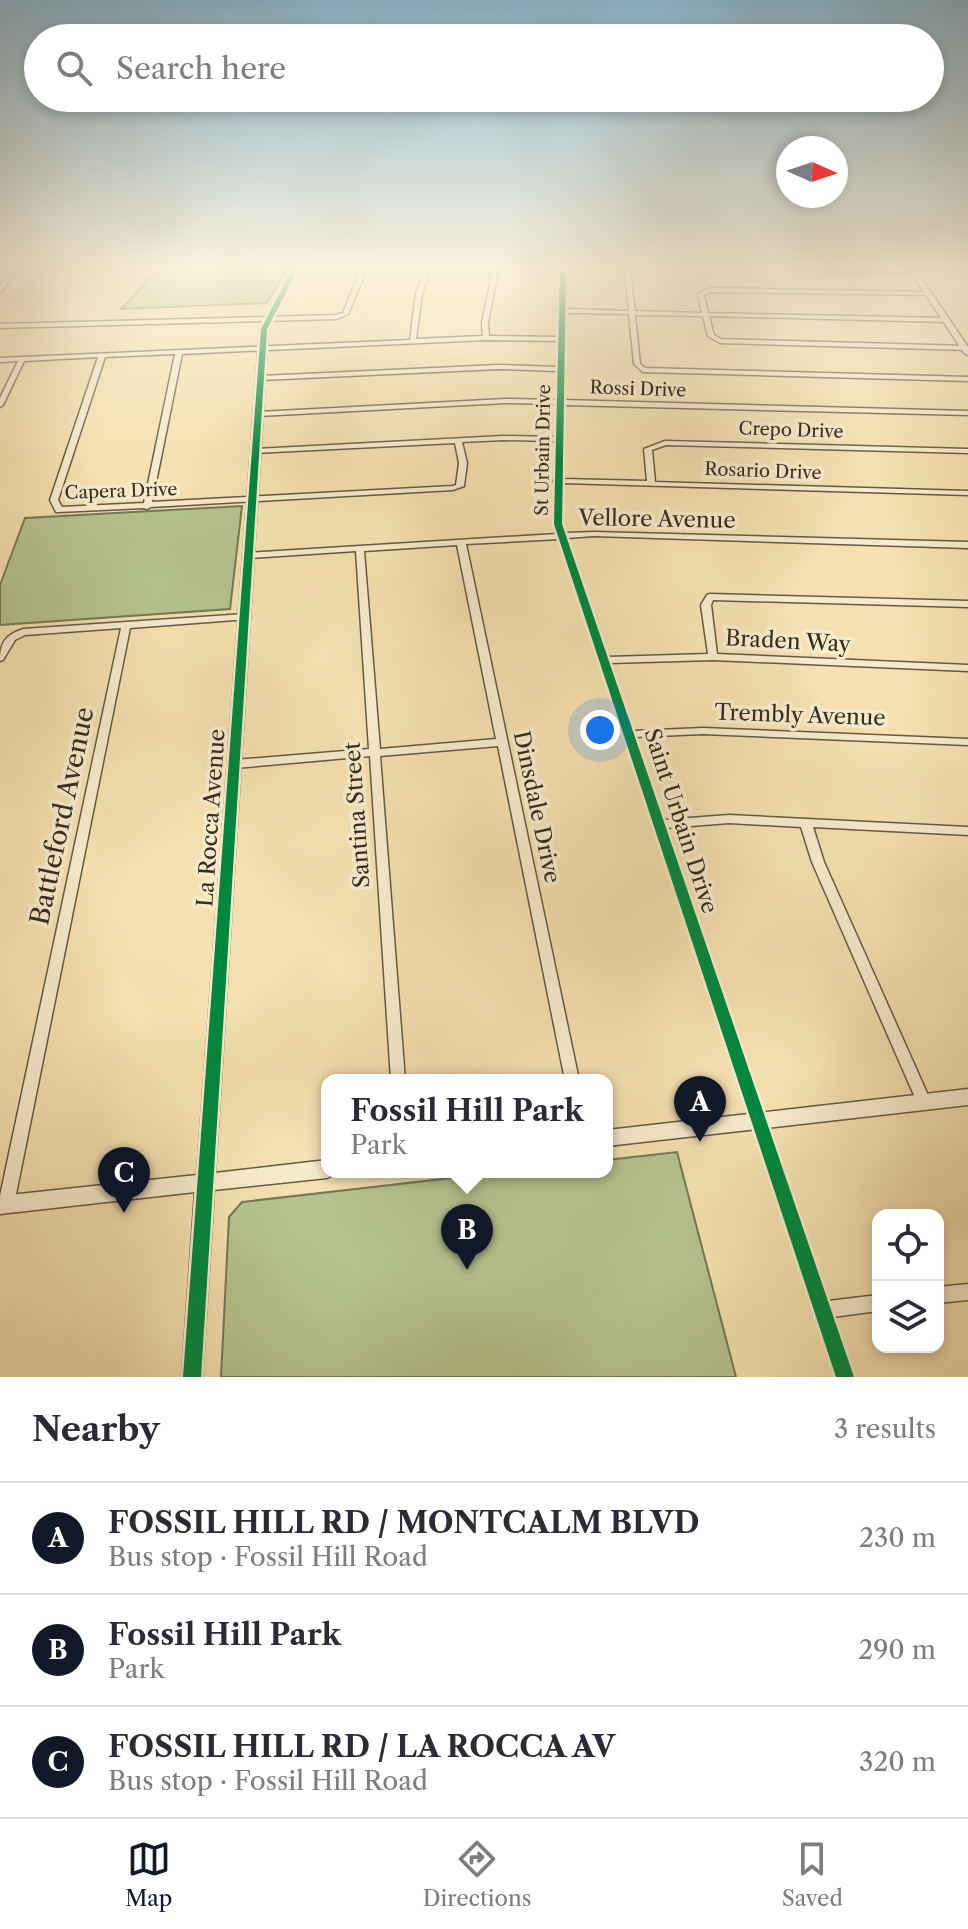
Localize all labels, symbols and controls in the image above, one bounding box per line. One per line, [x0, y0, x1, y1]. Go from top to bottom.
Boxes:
search box [24, 24, 944, 112]
icon: search [52, 46, 96, 90]
text: Search here [116, 50, 286, 87]
north arrow [776, 136, 848, 208]
street label: Rossi Drive [589, 376, 687, 402]
street label: St Urbain Drive [531, 384, 555, 516]
street label: Crepo Drive [738, 417, 844, 443]
street label: Rosario Drive [704, 458, 822, 484]
street label: Capera Drive [64, 478, 178, 504]
street label: Vellore Avenue [577, 504, 736, 534]
street label: Braden Way [724, 624, 852, 658]
street label: Trembly Avenue [714, 699, 886, 731]
street label: Battleford Avenue [23, 704, 101, 928]
your location [580, 710, 620, 750]
street label: Saint Urbain Drive [638, 725, 724, 917]
street label: La Rocca Avenue [191, 728, 231, 908]
street label: Dinsdale Drive [508, 728, 566, 886]
street label: Santina Street [338, 741, 376, 889]
popup [321, 1074, 613, 1178]
pin: A [674, 1076, 726, 1142]
text: Fossil Hill Park [350, 1092, 584, 1129]
text: Park [350, 1129, 407, 1161]
pin: C [98, 1147, 150, 1213]
pin: B [441, 1204, 493, 1270]
map controls [872, 1209, 944, 1353]
button: locate [872, 1209, 944, 1281]
button: layers [872, 1281, 944, 1353]
text: Nearby [32, 1408, 160, 1450]
text: 3 results [834, 1413, 936, 1445]
text: FOSSIL HILL RD / MONTCALM BLVD [108, 1504, 699, 1541]
text: A [48, 1522, 68, 1554]
text: 230 m [859, 1522, 936, 1554]
text: Bus stop · Fossil Hill Road [108, 1541, 428, 1573]
text: Fossil Hill Park [108, 1616, 341, 1653]
text: B [48, 1634, 68, 1666]
text: 290 m [858, 1634, 936, 1666]
text: Park [108, 1653, 165, 1685]
text: FOSSIL HILL RD / LA ROCCA AV [108, 1728, 616, 1765]
text: C [48, 1746, 68, 1778]
text: 320 m [859, 1746, 936, 1778]
text: Bus stop · Fossil Hill Road [108, 1765, 428, 1797]
tab: Map [125, 1837, 172, 1912]
tab: Directions [423, 1837, 531, 1912]
tab: Saved [782, 1837, 843, 1912]

